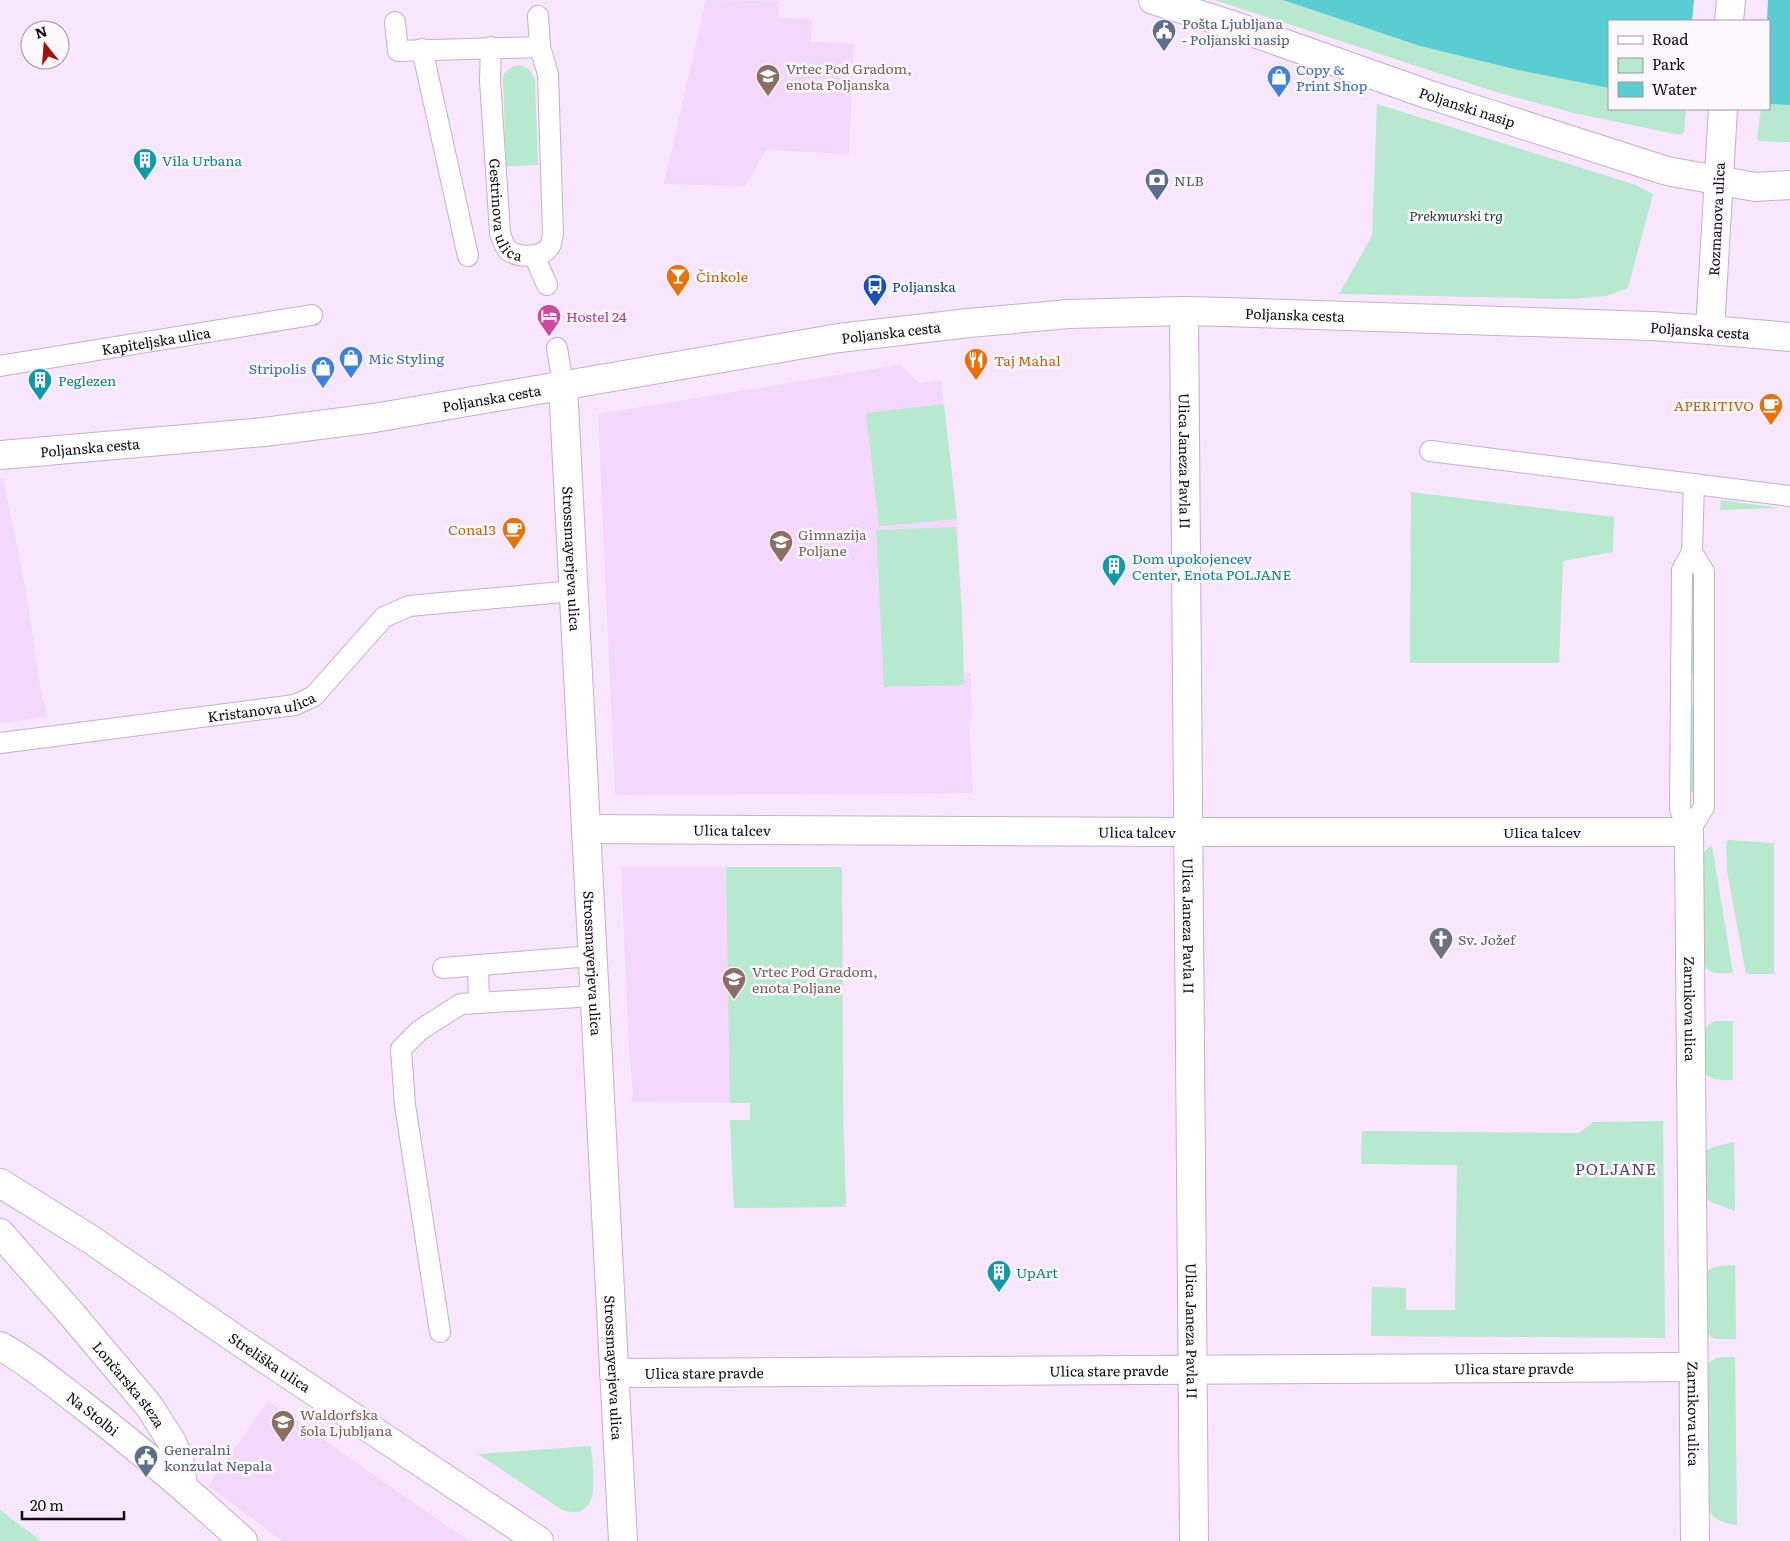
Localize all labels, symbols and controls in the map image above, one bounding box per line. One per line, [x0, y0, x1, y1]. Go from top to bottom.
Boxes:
place label: Pošta Ljubljana - Poljanski nasip [1182, 13, 1290, 49]
public building icon: Pošta Ljubljana - Poljanski nasip [1151, 18, 1177, 52]
north arrow [20, 20, 70, 70]
text: N [32, 20, 50, 43]
legend [1608, 20, 1770, 110]
text: Road [1652, 27, 1688, 50]
text: Park [1652, 52, 1686, 75]
place label: Vrtec Pod Gradom, enota Poljanska [786, 58, 912, 94]
place label: Copy & Print Shop [1296, 59, 1367, 95]
school or university icon: Vrtec Pod Gradom, enota Poljanska [755, 63, 781, 97]
shop icon: Copy & Print Shop [1266, 64, 1292, 98]
text: Water [1652, 77, 1697, 100]
street label: Poljanski nasip [1416, 82, 1518, 132]
building icon: Vila Urbana [132, 147, 158, 181]
place label: Vila Urbana [162, 150, 242, 170]
street label: Gestrinova ulica [485, 158, 525, 265]
street label: Rozmanova ulica [1703, 161, 1729, 276]
bank icon: NLB [1144, 167, 1170, 201]
place label: NLB [1174, 170, 1204, 190]
park label: Prekmurski trg [1409, 205, 1503, 225]
bar icon: Činkole [665, 263, 691, 297]
place label: Činkole [696, 266, 748, 286]
bus stop icon: Poljanska [862, 273, 888, 307]
place label: Poljanska [892, 276, 956, 296]
hotel icon: Hostel 24 [536, 303, 562, 337]
street label: Poljanska cesta [1245, 303, 1346, 326]
place label: Hostel 24 [566, 306, 627, 326]
street label: Poljanska cesta [840, 316, 942, 348]
street label: Poljanska cesta [1650, 317, 1751, 343]
street label: Kapiteljska ulica [100, 322, 212, 359]
shop icon: Mic Styling [338, 345, 364, 379]
restaurant icon: Taj Mahal [963, 347, 989, 381]
place label: Mic Styling [368, 348, 444, 368]
place label: Taj Mahal [994, 350, 1061, 370]
shop icon: Stripolis [310, 355, 336, 389]
place label: Stripolis [249, 358, 306, 378]
building icon: Peglezen [27, 367, 53, 401]
place label: Peglezen [58, 370, 116, 390]
street label: Poljanska cesta [440, 379, 543, 416]
cafe icon: APERITIVO [1758, 392, 1784, 426]
street label: Ulica Janeza Pavla II [1175, 393, 1196, 529]
place label: APERITIVO [1674, 395, 1754, 415]
street label: Poljanska cesta [39, 433, 141, 461]
street label: Strossmayerjeva ulica [558, 486, 586, 632]
cafe icon: Cona13 [501, 516, 527, 550]
place label: Cona13 [448, 519, 496, 539]
place label: Gimnazija Poljane [798, 524, 867, 560]
school or university icon: Gimnazija Poljane [768, 529, 794, 563]
place label: Dom upokojencev Center, Enota POLJANE [1132, 548, 1291, 584]
building icon: Dom upokojencev Center, Enota POLJANE [1101, 553, 1127, 587]
street label: Kristanova ulica [206, 687, 319, 726]
street label: Ulica talcev [693, 820, 772, 840]
street label: Ulica talcev [1098, 822, 1177, 842]
street label: Ulica talcev [1503, 822, 1582, 842]
street label: Ulica Janeza Pavla II [1178, 858, 1200, 994]
street label: Strossmayerjeva ulica [579, 890, 607, 1037]
church icon: Sv. Jožef [1428, 926, 1454, 960]
place label: Sv. Jožef [1458, 929, 1517, 949]
street label: Zarnikova ulica [1680, 956, 1701, 1062]
place label: Vrtec Pod Gradom, enota Poljane [752, 961, 878, 997]
school or university icon: Vrtec Pod Gradom, enota Poljane [721, 966, 747, 1000]
district label: POLJANE [1575, 1156, 1657, 1180]
building icon: UpArt [986, 1259, 1012, 1293]
place label: UpArt [1016, 1262, 1058, 1282]
street label: Ulica Janeza Pavla II [1182, 1263, 1203, 1399]
street label: Strossmayerjeva ulica [600, 1295, 628, 1441]
street label: Streliška ulica [225, 1327, 315, 1397]
street label: Lončarska steza [88, 1337, 170, 1432]
street label: Ulica stare pravde [1454, 1358, 1574, 1378]
street label: Ulica stare pravde [1049, 1360, 1169, 1381]
street label: Zarnikova ulica [1683, 1361, 1704, 1467]
street label: Ulica stare pravde [644, 1362, 764, 1383]
street label: Na Stolbi [63, 1387, 124, 1440]
place label: Waldorfska šola Ljubljana [300, 1404, 392, 1440]
school or university icon: Waldorfska šola Ljubljana [270, 1409, 296, 1443]
place label: Generalni konzulat Nepala [164, 1439, 273, 1475]
public building icon: Generalni konzulat Nepala [133, 1444, 159, 1478]
scale bar [22, 1488, 125, 1520]
text: 20 m [30, 1493, 64, 1516]

